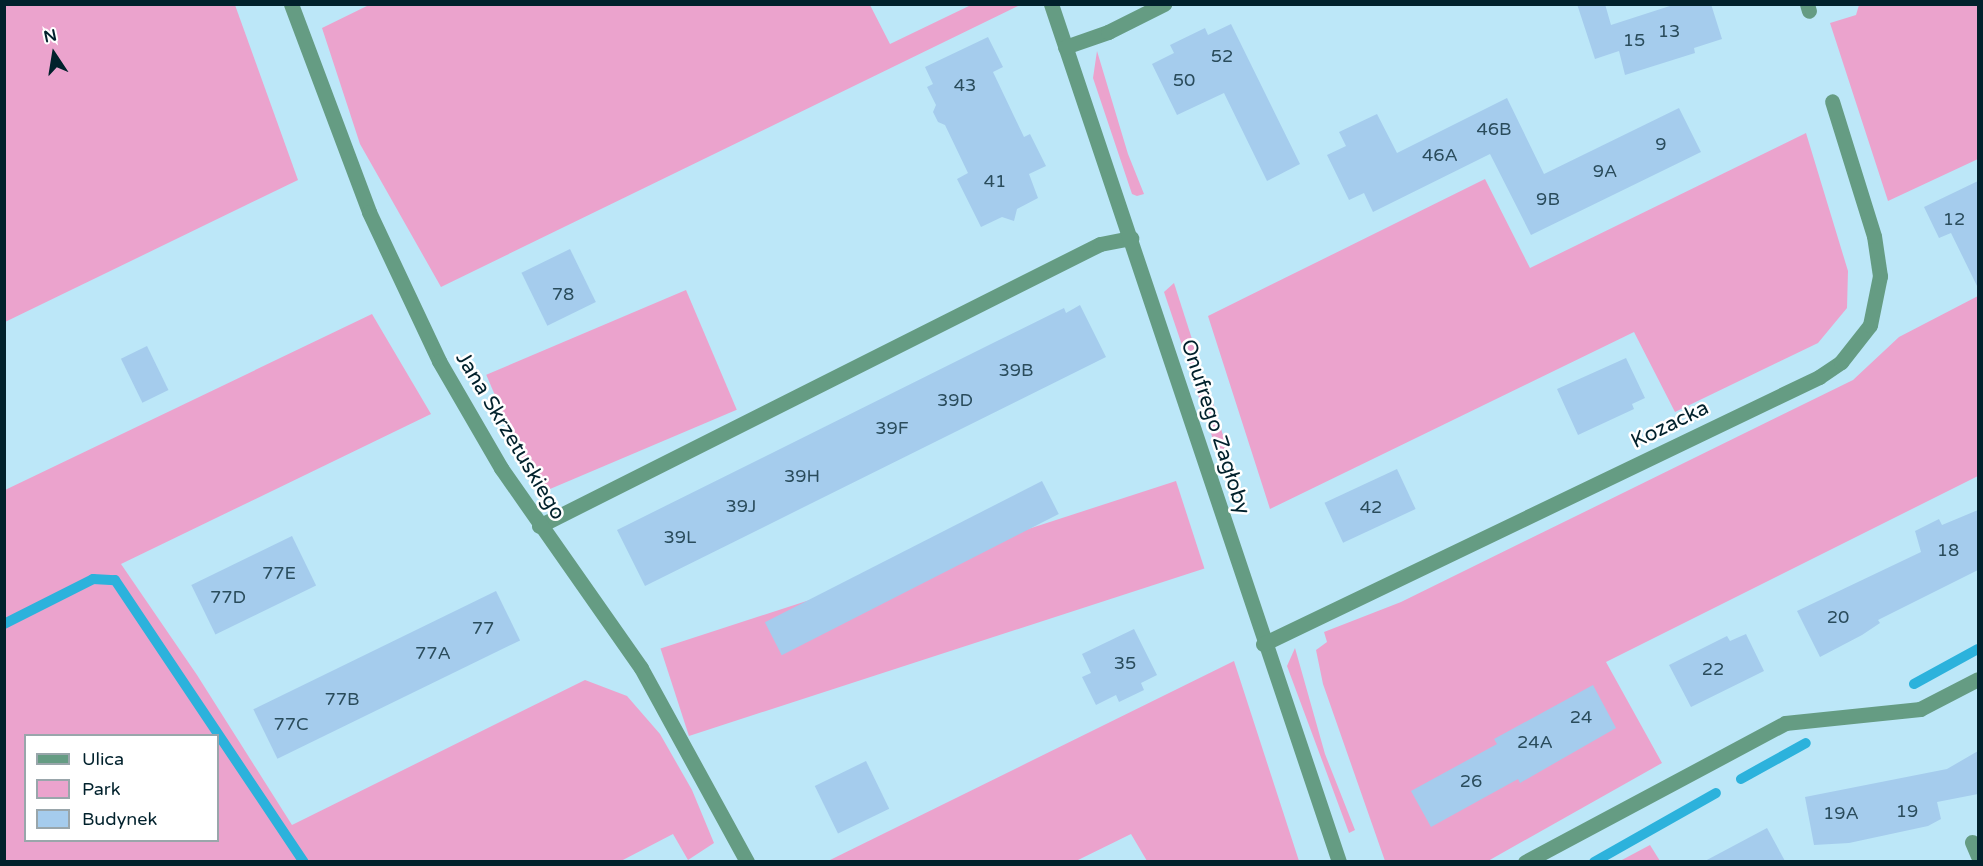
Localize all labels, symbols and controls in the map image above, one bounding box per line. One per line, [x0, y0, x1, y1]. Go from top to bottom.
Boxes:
house number: 13 [1658, 20, 1680, 42]
north arrow [24, 24, 84, 84]
text: N [42, 25, 59, 48]
house number: 15 [1623, 29, 1645, 51]
house number: 52 [1211, 45, 1233, 67]
house number: 50 [1173, 69, 1195, 91]
house number: 43 [954, 74, 976, 96]
house number: 46B [1476, 118, 1512, 140]
house number: 9 [1655, 133, 1667, 155]
house number: 46A [1422, 144, 1458, 166]
house number: 9A [1593, 160, 1617, 182]
house number: 41 [984, 170, 1006, 192]
house number: 9B [1536, 188, 1560, 210]
house number: 12 [1943, 208, 1965, 230]
house number: 78 [552, 283, 574, 305]
street label: Onufrego Zagłoby [1175, 336, 1255, 518]
street label: Jana Skrzetuskiego [450, 347, 570, 525]
house number: 39B [998, 359, 1034, 381]
house number: 39D [937, 389, 973, 411]
street label: Kozacka [1627, 395, 1713, 455]
house number: 39F [875, 417, 909, 439]
house number: 39H [784, 465, 820, 487]
house number: 39J [726, 495, 756, 517]
house number: 42 [1360, 496, 1382, 518]
house number: 39L [664, 526, 696, 548]
house number: 18 [1937, 539, 1959, 561]
house number: 77E [262, 562, 296, 584]
house number: 77D [210, 586, 246, 608]
house number: 20 [1827, 606, 1849, 628]
house number: 77 [472, 617, 494, 639]
house number: 77A [415, 642, 451, 664]
house number: 35 [1114, 652, 1136, 674]
house number: 22 [1702, 658, 1724, 680]
house number: 77B [324, 688, 360, 710]
house number: 24 [1570, 706, 1592, 728]
house number: 77C [273, 713, 309, 735]
house number: 24A [1517, 731, 1553, 753]
legend [24, 734, 219, 842]
text: Ulica [82, 748, 124, 770]
house number: 26 [1460, 770, 1482, 792]
text: Park [82, 778, 120, 800]
house number: 19 [1896, 800, 1918, 822]
house number: 19A [1823, 802, 1859, 824]
text: Budynek [82, 808, 157, 830]

